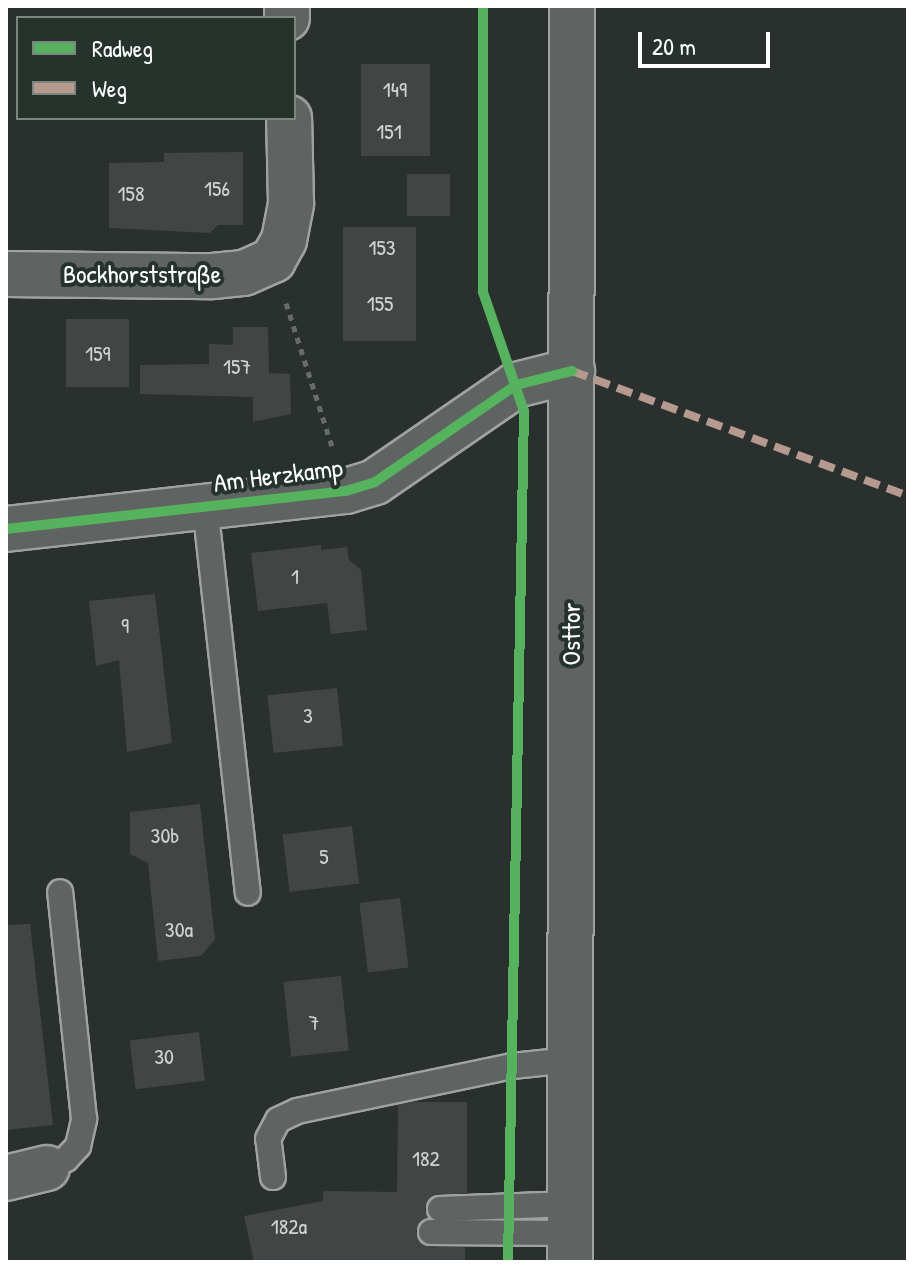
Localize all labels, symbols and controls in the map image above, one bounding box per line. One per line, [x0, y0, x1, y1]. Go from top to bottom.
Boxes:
legend [16, 16, 296, 120]
scale bar [642, 16, 774, 66]
text: 20 m [652, 30, 696, 62]
text: Radweg [92, 32, 153, 64]
text: Weg [92, 72, 127, 104]
house number: 149 [383, 77, 407, 103]
house number: 151 [376, 119, 402, 145]
house number: 156 [204, 176, 230, 202]
house number: 158 [118, 181, 144, 207]
house number: 153 [368, 235, 396, 261]
street label: Bockhorststraße [63, 258, 221, 290]
house number: 155 [367, 291, 393, 317]
house number: 159 [85, 341, 111, 367]
house number: 157 [223, 354, 251, 380]
street label: Am Herzkamp [212, 452, 344, 498]
house number: 1 [291, 564, 299, 590]
street label: Osttor [555, 603, 587, 665]
house number: 9 [121, 613, 129, 639]
house number: 3 [303, 703, 313, 729]
house number: 30b [151, 823, 179, 849]
house number: 5 [319, 844, 329, 870]
house number: 30a [165, 917, 193, 943]
house number: 7 [309, 1010, 319, 1036]
house number: 30 [154, 1044, 174, 1070]
house number: 182 [412, 1146, 440, 1172]
house number: 182a [271, 1214, 307, 1240]

